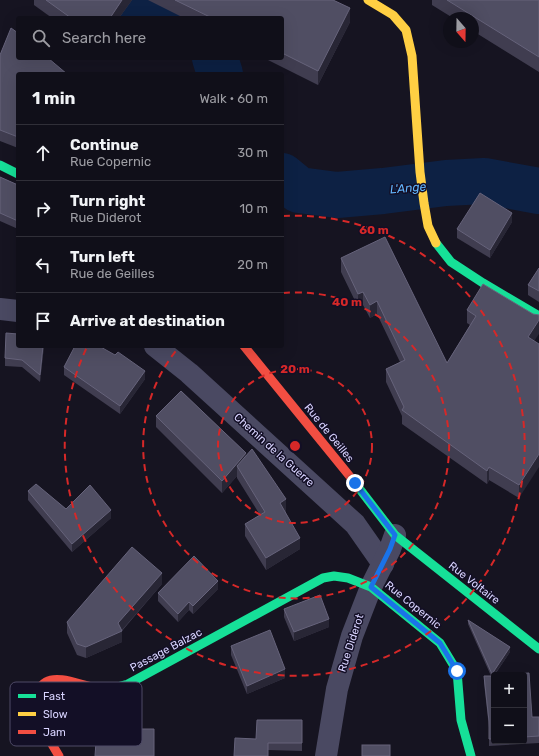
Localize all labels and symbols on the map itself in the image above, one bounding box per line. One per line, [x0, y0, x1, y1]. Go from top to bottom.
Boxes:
north arrow [443, 12, 479, 48]
water label: L'Ange [389, 179, 427, 197]
text: 60 m [359, 223, 389, 237]
text: 40 m [332, 295, 362, 309]
text: 20 m [280, 362, 310, 376]
street label: Rue de Geilles [301, 401, 357, 465]
street label: Chemin de la Guerre [231, 411, 317, 489]
centre of rings [288, 439, 302, 453]
route end [346, 474, 364, 492]
street label: Rue Voltaire [446, 559, 502, 607]
street label: Rue Copernic [382, 578, 444, 632]
street label: Rue Diderot [336, 612, 367, 674]
street label: Passage Balzac [128, 626, 204, 674]
route start [448, 662, 466, 680]
legend [10, 682, 142, 746]
text: Fast [43, 690, 66, 703]
text: Slow [43, 708, 68, 721]
text: Jam [43, 726, 66, 739]

